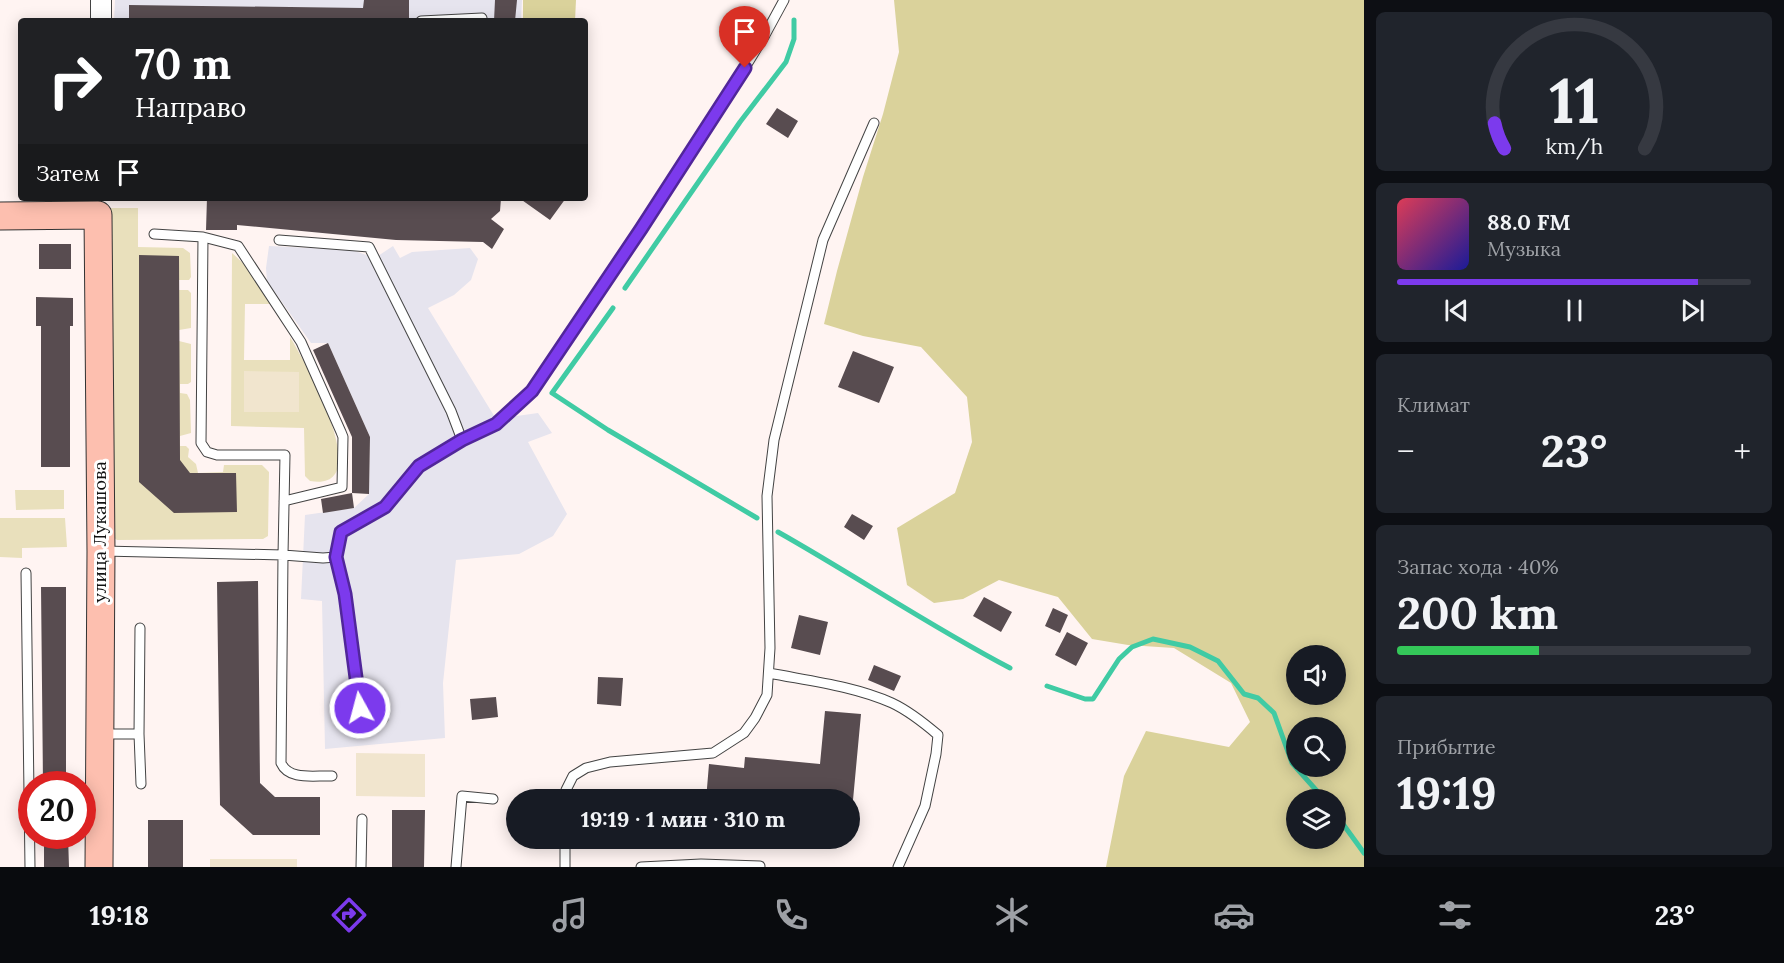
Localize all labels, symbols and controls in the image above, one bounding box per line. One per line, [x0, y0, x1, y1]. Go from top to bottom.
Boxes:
pin [719, 6, 770, 68]
icon: arrive [728, 15, 761, 48]
text: 70 m [135, 37, 231, 91]
icon: right [36, 42, 114, 120]
text: 11 [1549, 60, 1599, 140]
text: Направо [135, 90, 246, 124]
text: km/h [1545, 132, 1603, 160]
icon: arrive [112, 156, 145, 189]
text: Затем [36, 159, 100, 187]
text: 88.0 FM [1487, 208, 1571, 236]
text: Музыка [1487, 236, 1561, 261]
icon: previous [1440, 294, 1473, 327]
icon: pause [1558, 294, 1591, 327]
icon: next [1676, 294, 1709, 327]
text: Климат [1397, 392, 1470, 417]
text: 23° [1541, 422, 1607, 479]
text: − [1397, 430, 1415, 472]
text: + [1733, 430, 1751, 472]
street label: улица Лукашова [88, 461, 111, 603]
text: Запас хода · 40% [1397, 554, 1559, 579]
text: 200 km [1397, 584, 1558, 641]
map controls [1286, 645, 1346, 849]
button: sound [1286, 645, 1346, 705]
position arrow [328, 676, 392, 740]
button: search [1286, 717, 1346, 777]
text: Прибытие [1397, 734, 1496, 759]
text: 19:19 [1397, 764, 1497, 821]
speed limit sign: 20 [18, 771, 96, 849]
button: layers [1286, 789, 1346, 849]
text: 19:19 · 1 мин · 310 m [581, 805, 785, 833]
icon: directions [328, 894, 370, 936]
icon: music [549, 894, 591, 936]
icon: phone [770, 894, 812, 936]
icon: climate [991, 894, 1033, 936]
icon: car [1213, 894, 1255, 936]
icon: filters [1434, 894, 1476, 936]
text: 19:18 [90, 898, 149, 932]
text: 23° [1655, 898, 1694, 932]

